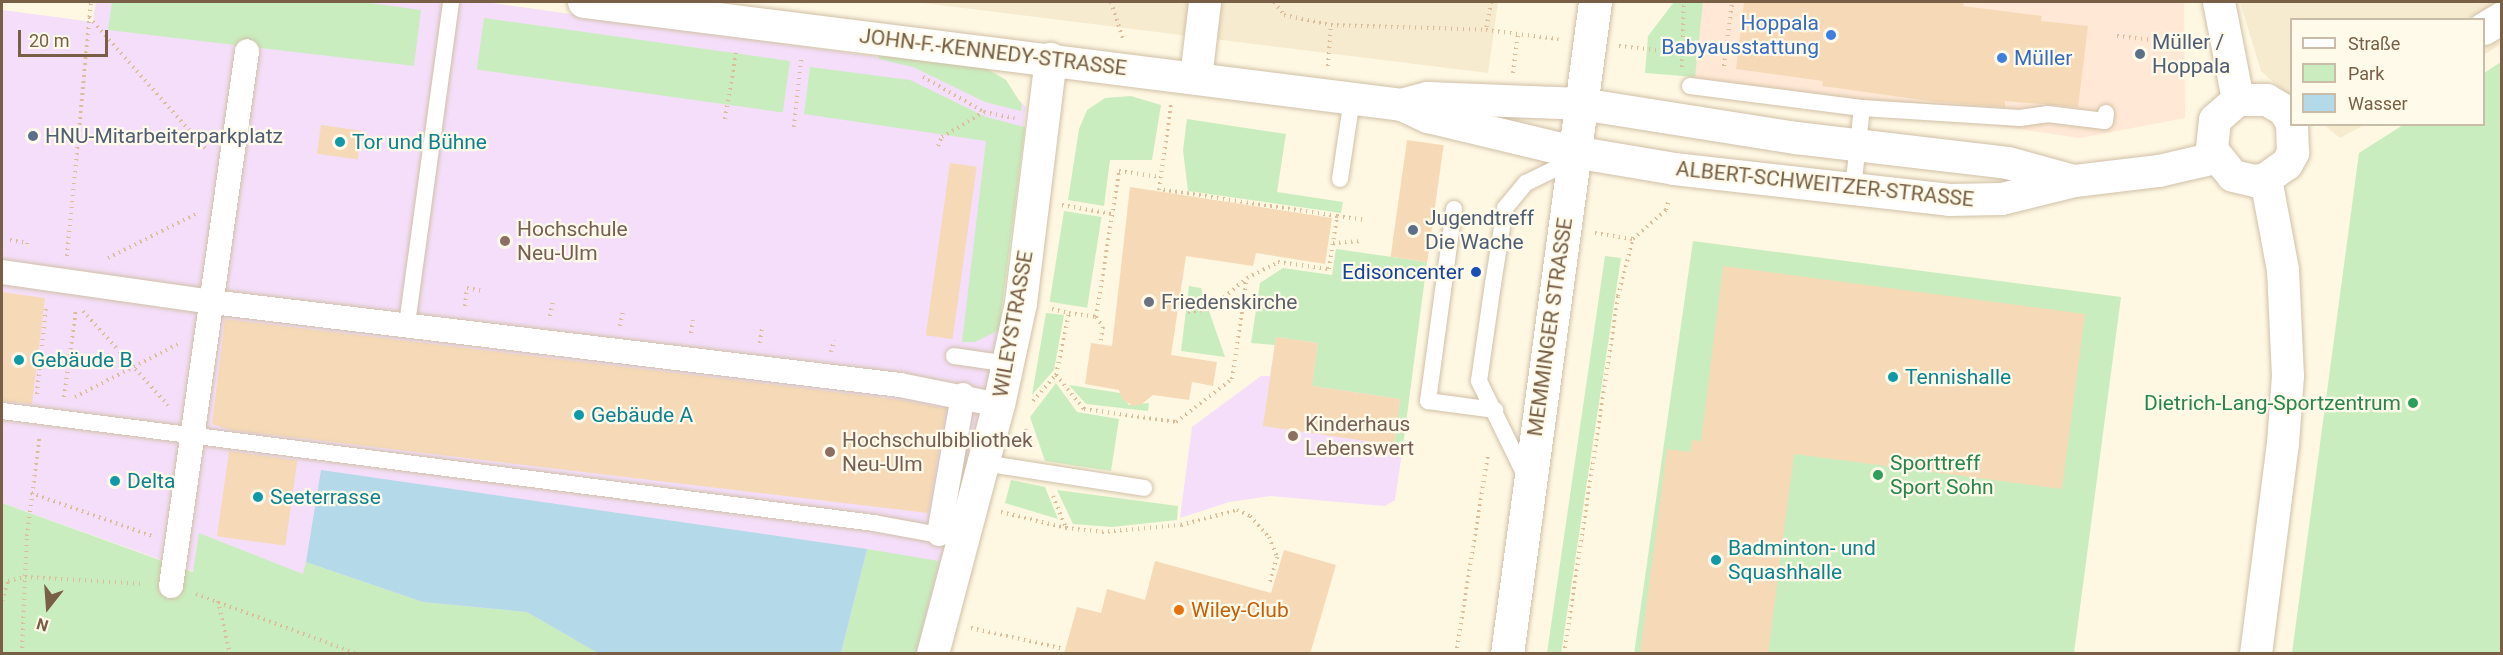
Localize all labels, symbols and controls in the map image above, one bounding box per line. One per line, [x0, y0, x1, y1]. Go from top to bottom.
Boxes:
place label: Hoppala Babyausstattung [1661, 10, 1819, 60]
scale bar [21, 18, 111, 56]
legend [2290, 18, 2485, 126]
street label: JOHN-F.-KENNEDY-STRASSE [858, 23, 1128, 81]
marker: Hoppala Babyausstattung [1824, 28, 1838, 42]
place label: Müller / Hoppala [2152, 29, 2230, 79]
text: 20 m [29, 30, 69, 51]
text: Straße [2348, 33, 2400, 54]
place label: Müller [2014, 45, 2072, 71]
marker: Müller / Hoppala [2133, 47, 2147, 61]
marker: Müller [1995, 51, 2009, 65]
text: Park [2348, 63, 2384, 84]
text: Wasser [2348, 93, 2408, 114]
place label: HNU-Mitarbeiterparkplatz [45, 123, 283, 149]
marker: HNU-Mitarbeiterparkplatz [26, 129, 40, 143]
place label: Tor und Bühne [352, 129, 487, 155]
marker: Tor und Bühne [333, 135, 347, 149]
street label: ALBERT-SCHWEITZER-STRASSE [1675, 156, 1975, 212]
place label: Jugendtreff Die Wache [1425, 205, 1534, 255]
place label: Hochschule Neu-Ulm [517, 216, 628, 266]
street label: MEMMINGER STRASSE [1522, 216, 1578, 438]
marker: Jugendtreff Die Wache [1406, 223, 1420, 237]
marker: Hochschule Neu-Ulm [498, 234, 512, 248]
street label: WILEYSTRASSE [988, 249, 1038, 399]
place label: Edisoncenter [1342, 259, 1464, 285]
marker: Edisoncenter [1469, 265, 1483, 279]
place label: Friedenskirche [1161, 289, 1297, 315]
marker: Friedenskirche [1142, 295, 1156, 309]
place label: Gebäude B [31, 347, 133, 373]
marker: Gebäude B [12, 353, 26, 367]
place label: Tennishalle [1905, 364, 2011, 390]
marker: Tennishalle [1886, 370, 1900, 384]
place label: Dietrich-Lang-Sportzentrum [2144, 390, 2401, 416]
marker: Dietrich-Lang-Sportzentrum [2406, 396, 2420, 410]
place label: Gebäude A [591, 402, 693, 428]
marker: Gebäude A [572, 408, 586, 422]
place label: Kinderhaus Lebenswert [1305, 411, 1414, 461]
place label: Hochschulbibliothek Neu-Ulm [842, 427, 1033, 477]
marker: Kinderhaus Lebenswert [1286, 429, 1300, 443]
marker: Hochschulbibliothek Neu-Ulm [823, 445, 837, 459]
place label: Sporttreff Sport Sohn [1890, 450, 1994, 500]
place label: Delta [127, 468, 175, 494]
marker: Sporttreff Sport Sohn [1871, 468, 1885, 482]
marker: Delta [108, 474, 122, 488]
place label: Seeterrasse [270, 484, 381, 510]
marker: Seeterrasse [251, 490, 265, 504]
place label: Badminton- und Squashhalle [1728, 535, 1876, 585]
marker: Badminton- und Squashhalle [1709, 553, 1723, 567]
north arrow [18, 577, 78, 637]
place label: Wiley-Club [1191, 597, 1289, 623]
marker: Wiley-Club [1172, 603, 1186, 617]
text: N [34, 614, 51, 635]

